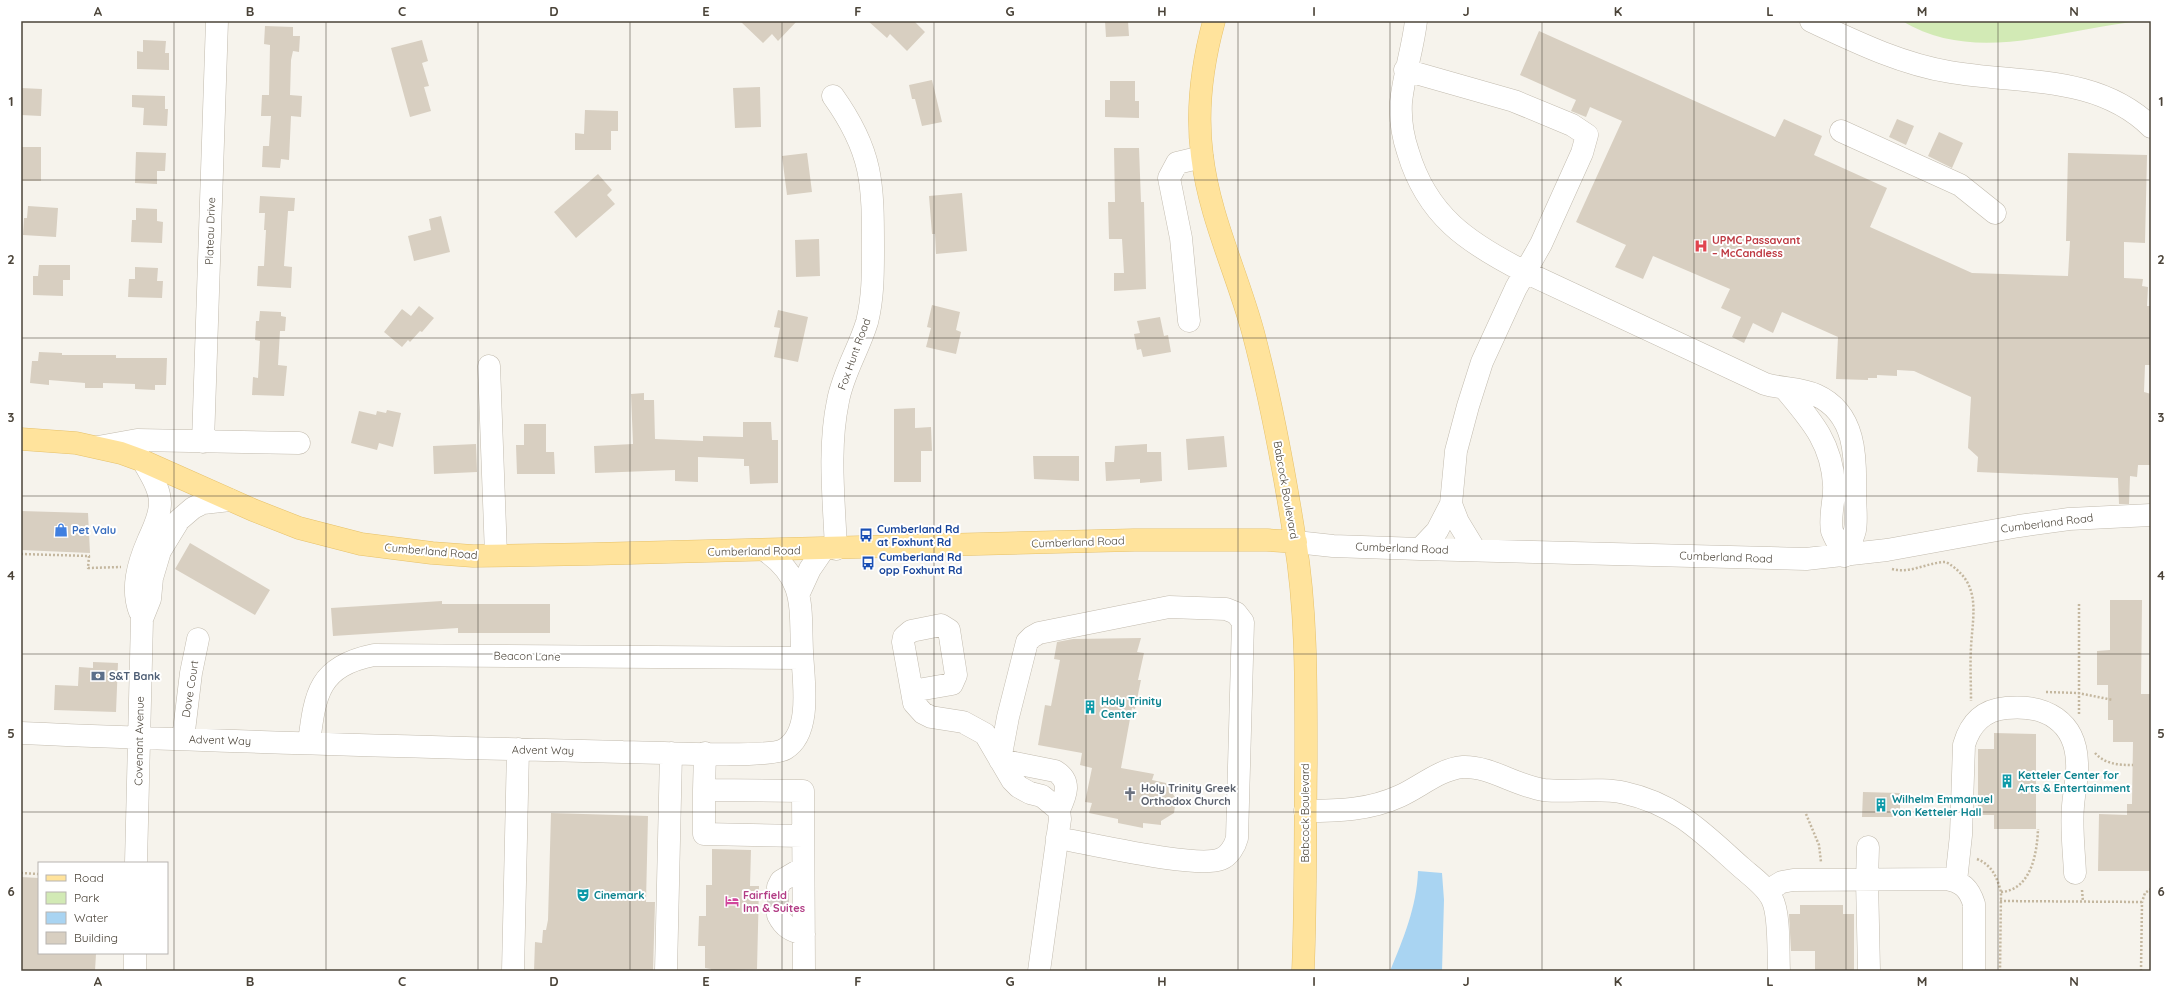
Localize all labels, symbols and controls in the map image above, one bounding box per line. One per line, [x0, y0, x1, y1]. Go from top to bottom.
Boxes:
text: A [94, 3, 103, 19]
text: B [246, 3, 254, 19]
text: C [398, 3, 406, 19]
text: D [549, 3, 559, 19]
text: E [702, 3, 710, 19]
text: F [854, 3, 862, 19]
text: G [1005, 3, 1015, 19]
text: H [1157, 3, 1167, 19]
text: I [1312, 3, 1316, 19]
text: J [1462, 3, 1470, 19]
text: K [1614, 3, 1623, 19]
text: L [1766, 3, 1774, 19]
text: M [1917, 3, 1927, 19]
text: N [2069, 3, 2079, 19]
text: 1 [8, 93, 14, 109]
text: 1 [2158, 93, 2164, 109]
street label: Plateau Drive [202, 197, 218, 265]
place label: UPMC Passavant – McCandless [1712, 233, 1800, 260]
hospital icon: UPMC Passavant – McCandless [1693, 238, 1709, 254]
text: 2 [7, 251, 15, 267]
text: 2 [2157, 251, 2165, 267]
street label: Fox Hunt Road [835, 316, 873, 392]
text: 3 [8, 409, 15, 425]
text: 3 [2158, 409, 2165, 425]
street label: Babcock Boulevard [1270, 440, 1302, 540]
street label: Cumberland Road [2000, 510, 2094, 536]
shop icon: Pet Valu [53, 522, 69, 538]
place label: Cumberland Rd at Foxhunt Rd [877, 522, 960, 549]
place label: Pet Valu [72, 523, 116, 537]
bus stop icon: Cumberland Rd at Foxhunt Rd [858, 527, 874, 543]
street label: Cumberland Road [1031, 533, 1125, 551]
street label: Cumberland Road [1355, 539, 1449, 557]
street label: Cumberland Road [384, 540, 478, 562]
street label: Cumberland Road [707, 543, 801, 559]
street label: Cumberland Road [1679, 548, 1773, 566]
place label: Cumberland Rd opp Foxhunt Rd [879, 550, 963, 577]
bus stop icon: Cumberland Rd opp Foxhunt Rd [860, 555, 876, 571]
text: 4 [7, 567, 15, 583]
text: 4 [2157, 567, 2165, 583]
street label: Beacon Lane [493, 648, 561, 664]
street label: Dove Court [179, 659, 201, 719]
bank icon: S&T Bank [90, 668, 106, 684]
place label: S&T Bank [109, 669, 160, 683]
place label: Holy Trinity Center [1101, 694, 1162, 721]
street label: Covenant Avenue [131, 696, 147, 786]
building icon: Holy Trinity Center [1082, 699, 1098, 715]
text: 5 [7, 725, 15, 741]
text: 5 [2157, 725, 2165, 741]
street label: Advent Way [189, 732, 251, 748]
street label: Advent Way [512, 742, 574, 758]
street label: Babcock Boulevard [1298, 763, 1312, 863]
place label: Ketteler Center for Arts & Entertainment [2018, 768, 2131, 795]
building icon: Ketteler Center for Arts & Entertainment [1999, 773, 2015, 789]
place label: Holy Trinity Greek Orthodox Church [1141, 781, 1236, 808]
church icon: Holy Trinity Greek Orthodox Church [1122, 786, 1138, 802]
place label: Wilhelm Emmanuel von Ketteler Hall [1892, 792, 1993, 819]
building icon: Wilhelm Emmanuel von Ketteler Hall [1873, 797, 1889, 813]
legend [38, 862, 168, 954]
text: Road [74, 870, 104, 885]
text: 6 [7, 883, 15, 899]
text: 6 [2157, 883, 2165, 899]
theatre icon: Cinemark [575, 887, 591, 903]
place label: Cinemark [594, 888, 645, 902]
place label: Fairfield Inn & Suites [743, 888, 805, 915]
text: Park [74, 890, 99, 905]
hotel icon: Fairfield Inn & Suites [724, 893, 740, 909]
text: Water [74, 910, 109, 925]
text: Building [74, 930, 118, 945]
text: A [94, 973, 103, 989]
text: B [246, 973, 254, 989]
text: C [398, 973, 406, 989]
text: D [549, 973, 559, 989]
text: E [702, 973, 710, 989]
text: F [854, 973, 862, 989]
text: G [1005, 973, 1015, 989]
text: H [1157, 973, 1167, 989]
text: I [1312, 973, 1316, 989]
text: J [1462, 973, 1470, 989]
text: K [1614, 973, 1623, 989]
text: L [1766, 973, 1774, 989]
text: M [1917, 973, 1927, 989]
text: N [2069, 973, 2079, 989]

